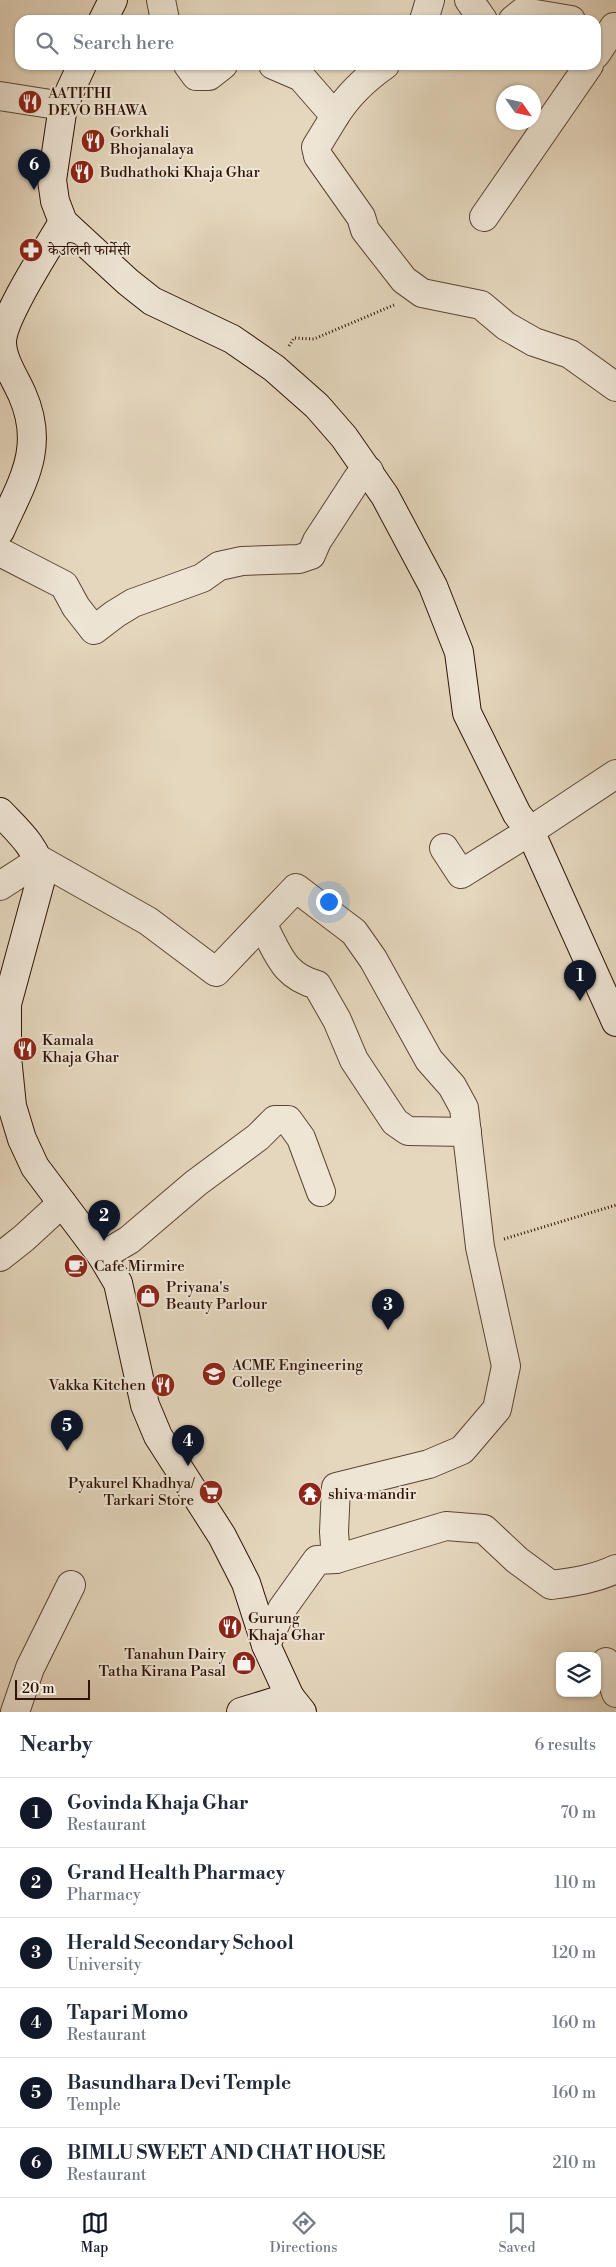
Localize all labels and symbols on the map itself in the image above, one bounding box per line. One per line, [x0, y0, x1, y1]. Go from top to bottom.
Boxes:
place label: AATITHI DEVO BHAWA [47, 84, 149, 120]
north arrow [496, 85, 541, 130]
restaurant icon: AATITHI DEVO BHAWA [17, 89, 43, 115]
place label: Gorkhali Bhojanalaya [109, 123, 194, 159]
restaurant icon: Gorkhali Bhojanalaya [80, 128, 106, 154]
pin: 6 [18, 149, 50, 190]
restaurant icon: Budhathoki Khaja Ghar [69, 159, 95, 185]
place label: Budhathoki Khaja Ghar [99, 163, 260, 182]
pharmacy icon: केउलिनी फार्मेसी [18, 237, 44, 263]
place label: केउलिनी फार्मेसी [47, 241, 132, 260]
your location [316, 889, 342, 915]
pin: 1 [564, 960, 596, 1001]
place label: Kamala Khaja Ghar [42, 1031, 120, 1067]
restaurant icon: Kamala Khaja Ghar [12, 1036, 38, 1062]
pin: 2 [88, 1200, 120, 1241]
cafe icon: Cafe Mirmire [63, 1253, 89, 1279]
place label: Cafe Mirmire [94, 1257, 185, 1276]
place label: Priyana's Beauty Parlour [165, 1278, 268, 1314]
shop icon: Priyana's Beauty Parlour [135, 1283, 161, 1309]
pin: 3 [372, 1289, 404, 1330]
place label: ACME Engineering College [231, 1356, 363, 1392]
school or university icon: ACME Engineering College [201, 1361, 227, 1387]
restaurant icon: Vakka Kitchen [150, 1372, 176, 1398]
place label: Vakka Kitchen [47, 1376, 146, 1395]
pin: 5 [51, 1410, 83, 1451]
pin: 4 [172, 1425, 204, 1466]
place label: Pyakurel Khadhya/ Tarkari Store [68, 1474, 195, 1510]
supermarket icon: Pyakurel Khadhya/ Tarkari Store [198, 1479, 224, 1505]
temple icon: shiva mandir [297, 1481, 323, 1507]
place label: shiva mandir [328, 1485, 417, 1504]
place label: Gurung Khaja Ghar [248, 1609, 326, 1645]
restaurant icon: Gurung Khaja Ghar [217, 1614, 243, 1640]
place label: Tanahun Dairy Tatha Kirana Pasal [98, 1645, 227, 1681]
shop icon: Tanahun Dairy Tatha Kirana Pasal [231, 1650, 257, 1676]
scale bar [15, 1677, 90, 1700]

